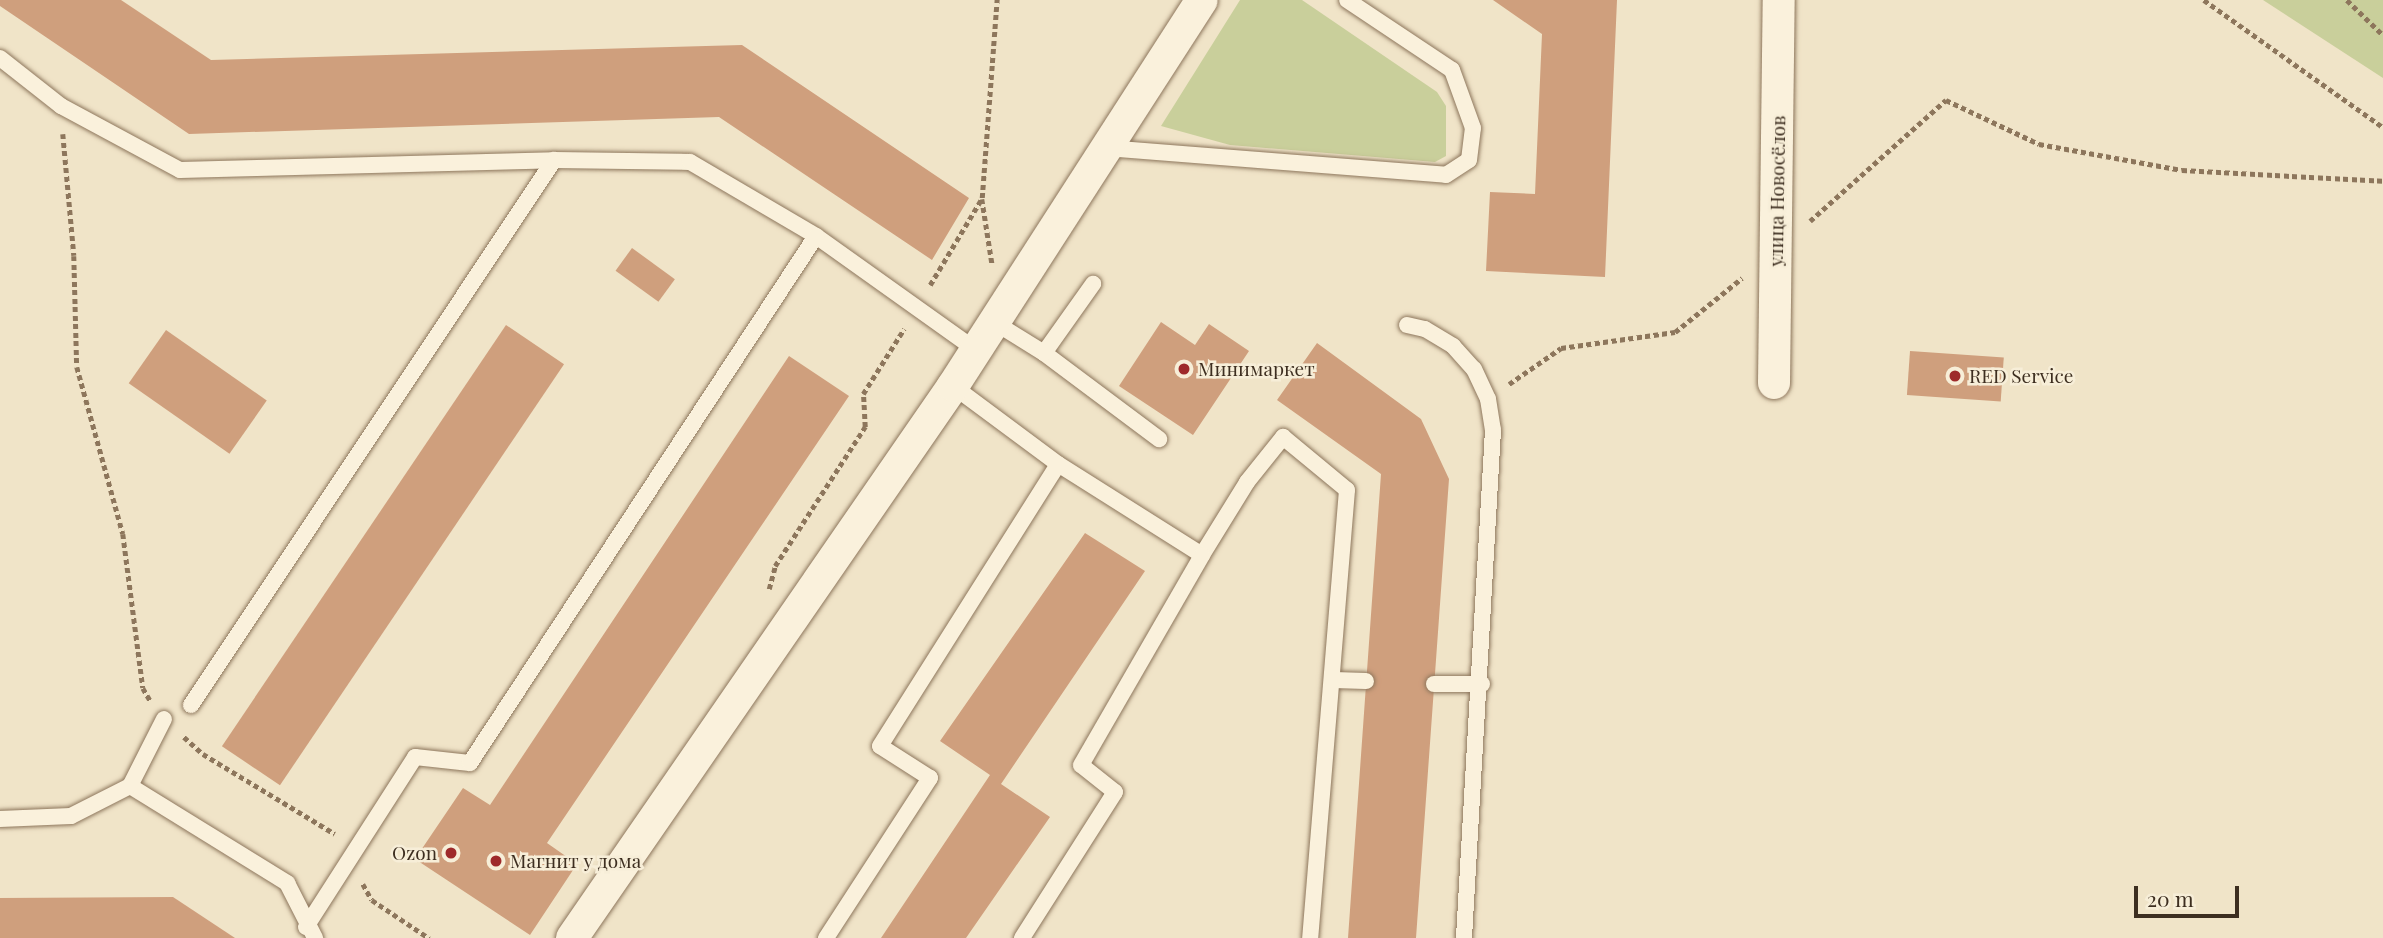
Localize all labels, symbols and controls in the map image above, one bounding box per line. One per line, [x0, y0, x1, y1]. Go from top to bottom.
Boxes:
street label: улица Новосёлов [1764, 115, 1790, 267]
place label: Минимаркет [1198, 358, 1315, 380]
marker: Минимаркет [1176, 361, 1192, 377]
place label: RED Service [1969, 365, 2073, 387]
marker: RED Service [1947, 368, 1963, 384]
place label: Ozon [392, 842, 437, 864]
marker: Ozon [443, 845, 459, 861]
place label: Магнит у дома [510, 850, 641, 872]
marker: Магнит у дома [488, 853, 504, 869]
scale bar [2138, 872, 2243, 916]
text: 20 m [2147, 884, 2194, 912]

